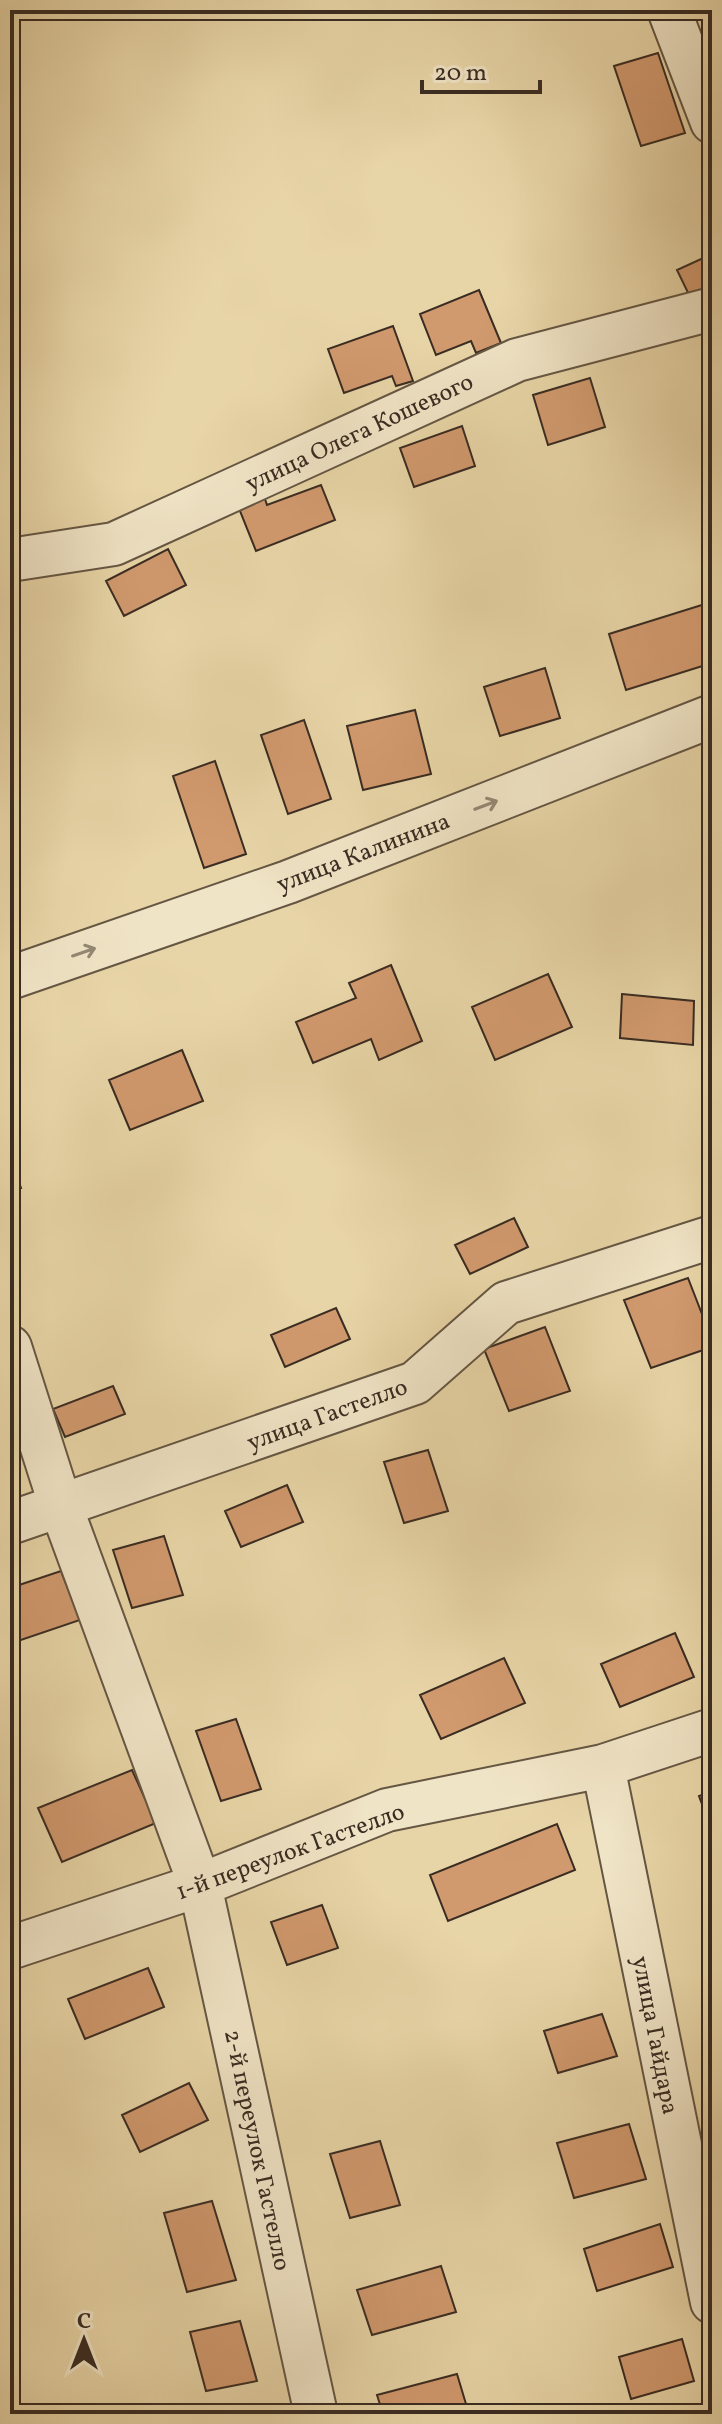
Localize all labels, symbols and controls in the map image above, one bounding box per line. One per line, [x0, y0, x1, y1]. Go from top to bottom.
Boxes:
scale bar [422, 44, 540, 94]
text: 20 m [434, 57, 487, 91]
street label: улица Олега Кошевого [240, 366, 480, 502]
one-way arrow [473, 797, 497, 811]
street label: улица Калинина [272, 805, 455, 903]
one-way arrow [71, 944, 96, 959]
street label: улица Гастелло [243, 1371, 413, 1461]
street label: 1-й переулок Гастелло [172, 1796, 410, 1910]
street label: улица Гайдара [622, 1953, 686, 2118]
street label: 2-й переулок Гастелло [214, 2027, 298, 2274]
north arrow [44, 2300, 124, 2380]
text: С [77, 2307, 91, 2338]

